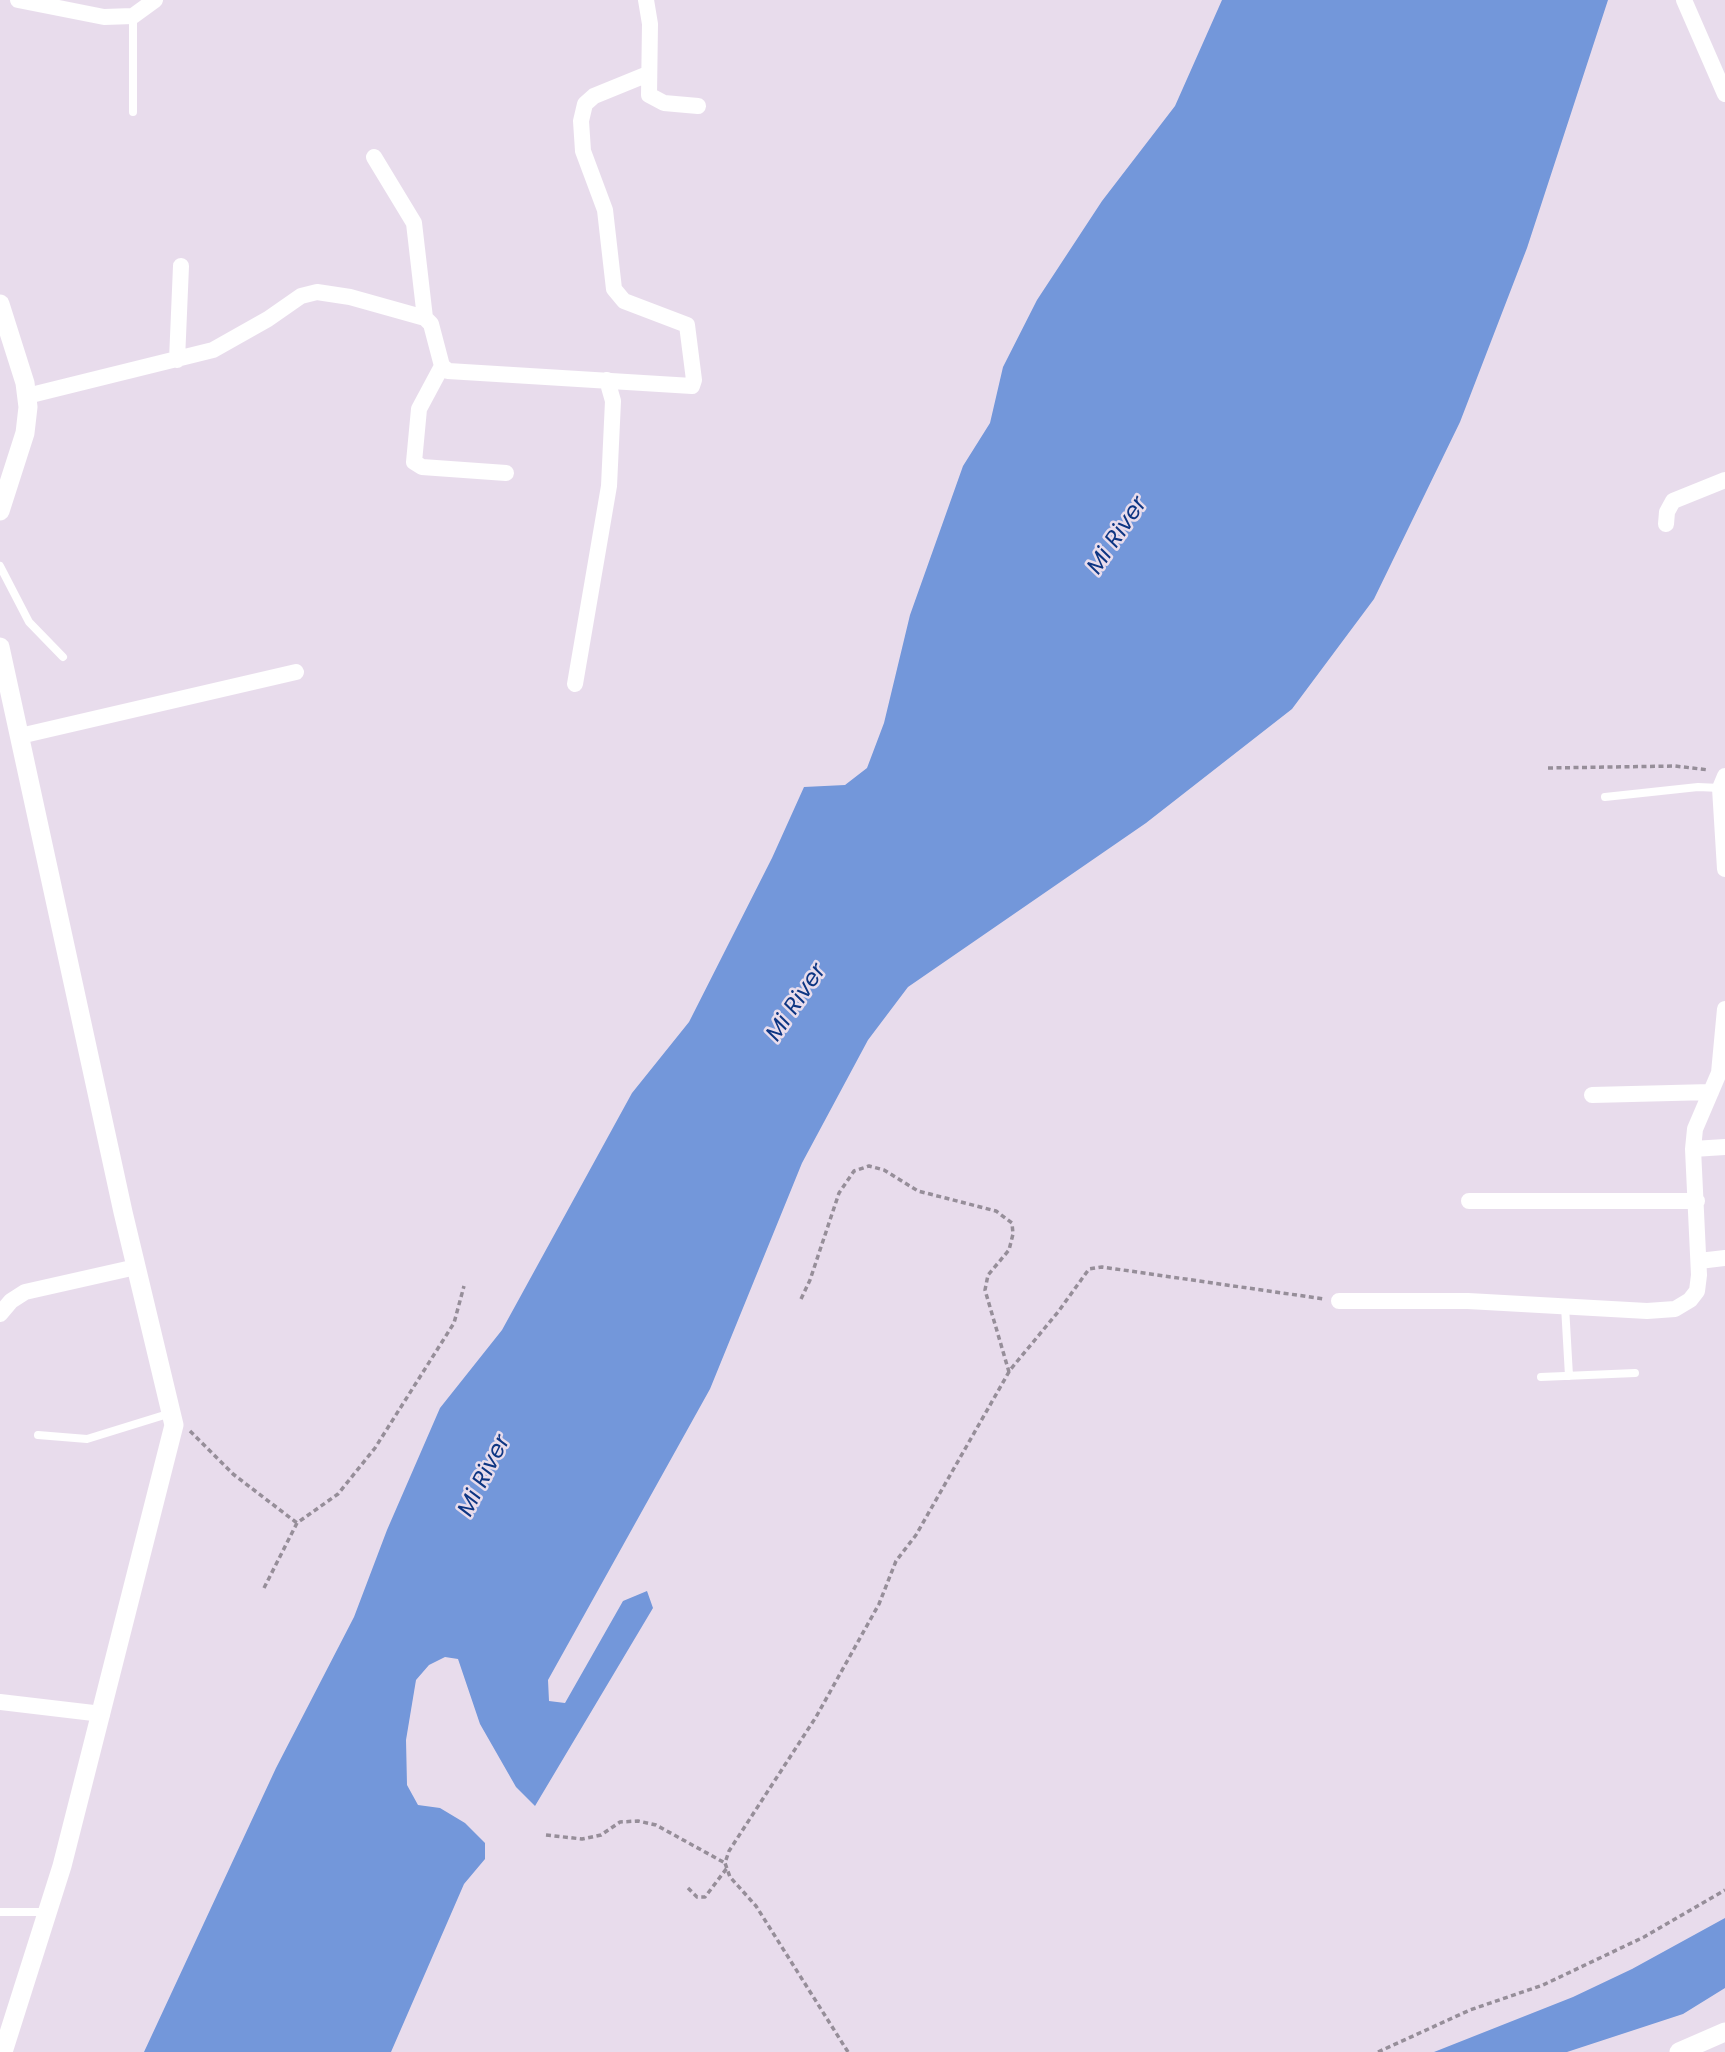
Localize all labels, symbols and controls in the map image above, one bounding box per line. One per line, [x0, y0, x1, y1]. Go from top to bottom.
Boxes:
water label: Mi River [1082, 492, 1154, 580]
water label: Mi River [761, 959, 833, 1047]
water label: Mi River [453, 1431, 517, 1521]

